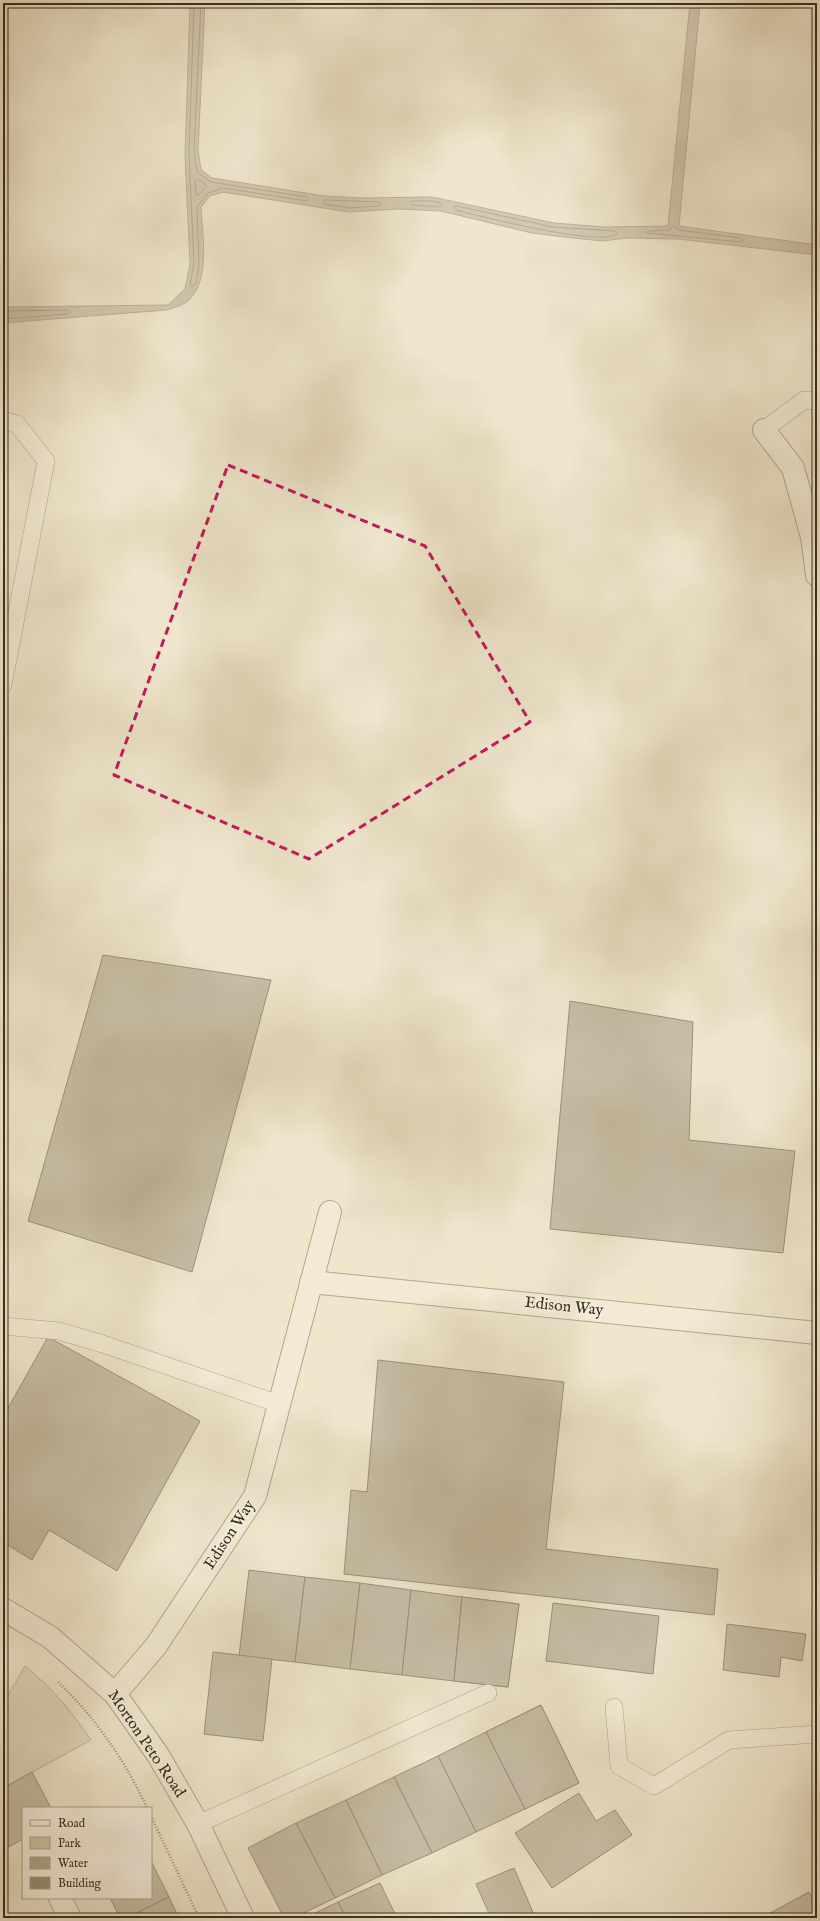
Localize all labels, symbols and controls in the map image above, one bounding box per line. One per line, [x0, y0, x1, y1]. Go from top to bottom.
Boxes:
street label: Edison Way [524, 1293, 604, 1321]
street label: Edison Way [200, 1496, 260, 1574]
street label: Morton Peto Road [103, 1686, 190, 1802]
legend [22, 1807, 152, 1899]
text: Road [58, 1816, 86, 1831]
text: Park [58, 1836, 81, 1851]
text: Water [58, 1856, 89, 1871]
text: Building [58, 1876, 102, 1891]

